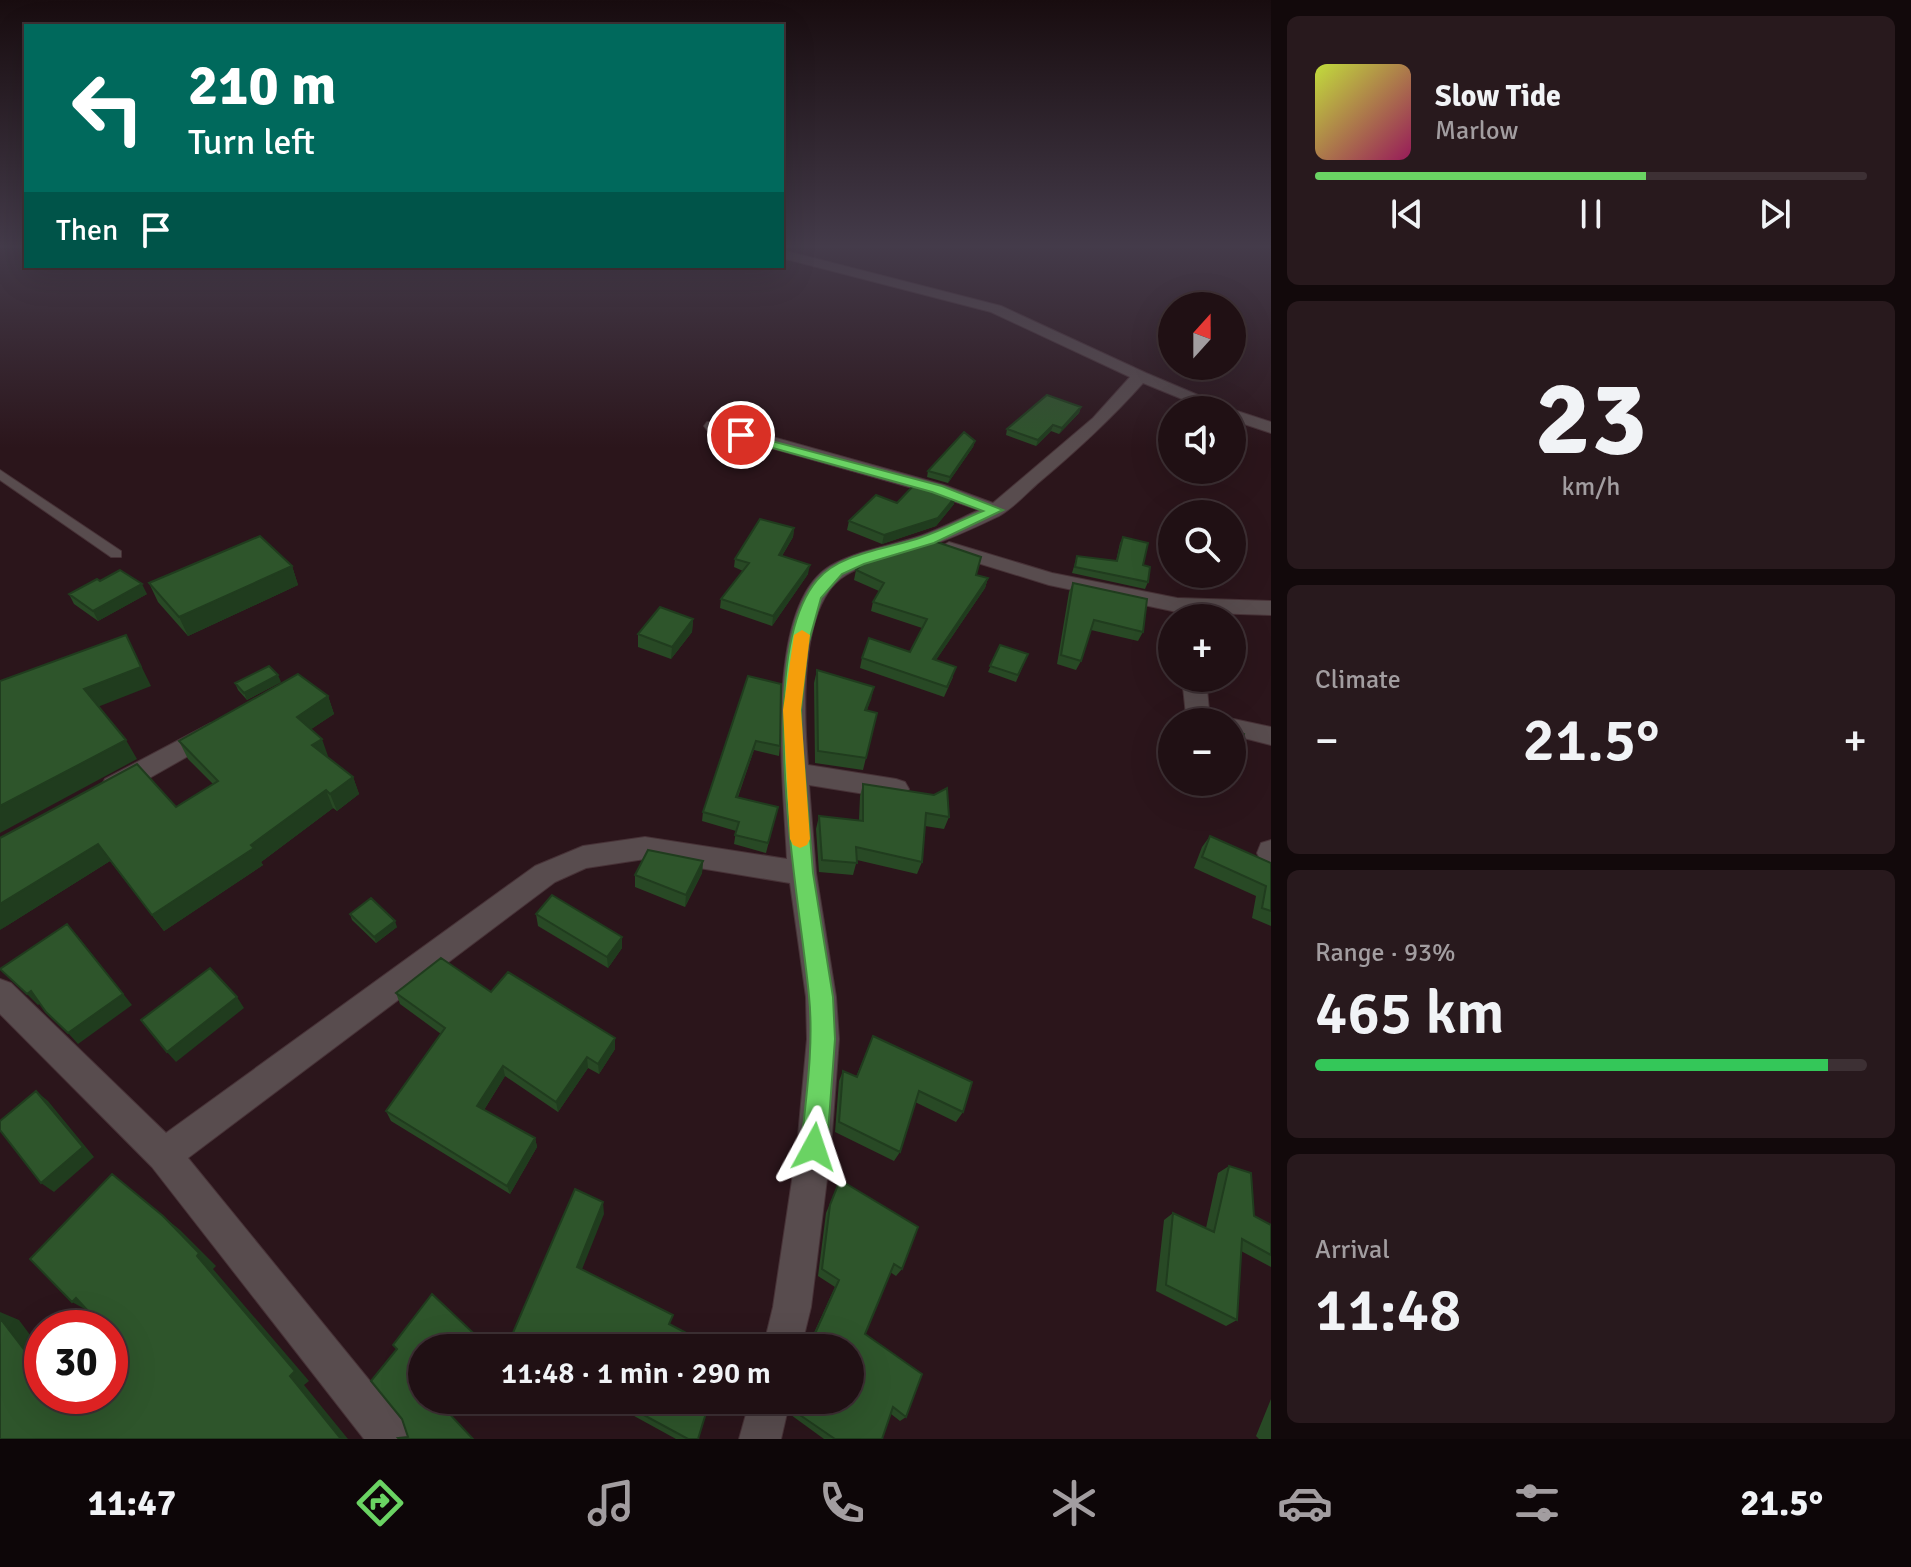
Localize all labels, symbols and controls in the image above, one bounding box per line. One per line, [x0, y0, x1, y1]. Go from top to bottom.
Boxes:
text: 210 m [188, 51, 336, 120]
icon: left [56, 56, 160, 160]
text: Slow Tide [1435, 78, 1561, 115]
text: Marlow [1435, 115, 1518, 147]
text: Turn left [188, 120, 315, 165]
icon: previous [1385, 192, 1429, 236]
icon: pause [1569, 192, 1613, 236]
icon: next [1753, 192, 1797, 236]
icon: arrive [134, 208, 178, 252]
text: Then [56, 212, 118, 249]
north arrow [1158, 292, 1246, 380]
map controls [1158, 292, 1246, 796]
text: 23 [1535, 355, 1647, 483]
button: sound [1158, 396, 1246, 484]
pin [707, 401, 775, 469]
icon: arrive [719, 413, 763, 457]
text: km/h [1562, 471, 1620, 503]
button: search [1158, 500, 1246, 588]
button: + [1158, 604, 1246, 692]
text: Climate [1315, 664, 1401, 696]
text: 21.5° [1523, 704, 1659, 778]
button: − [1158, 708, 1246, 796]
text: − [1315, 714, 1339, 768]
text: + [1843, 714, 1867, 768]
text: Range · 93% [1315, 937, 1456, 969]
text: 465 km [1315, 977, 1504, 1051]
position arrow [772, 1105, 856, 1189]
text: Arrival [1315, 1234, 1390, 1266]
text: 11:48 [1315, 1274, 1462, 1348]
speed limit sign: 30 [24, 1310, 128, 1414]
text: 11:48 · 1 min · 290 m [501, 1355, 771, 1392]
icon: directions [352, 1475, 408, 1531]
icon: music [583, 1475, 639, 1531]
icon: phone [814, 1475, 870, 1531]
icon: climate [1046, 1475, 1102, 1531]
icon: car [1277, 1475, 1333, 1531]
icon: filters [1509, 1475, 1565, 1531]
text: 11:47 [88, 1481, 176, 1526]
text: 21.5° [1740, 1481, 1823, 1526]

